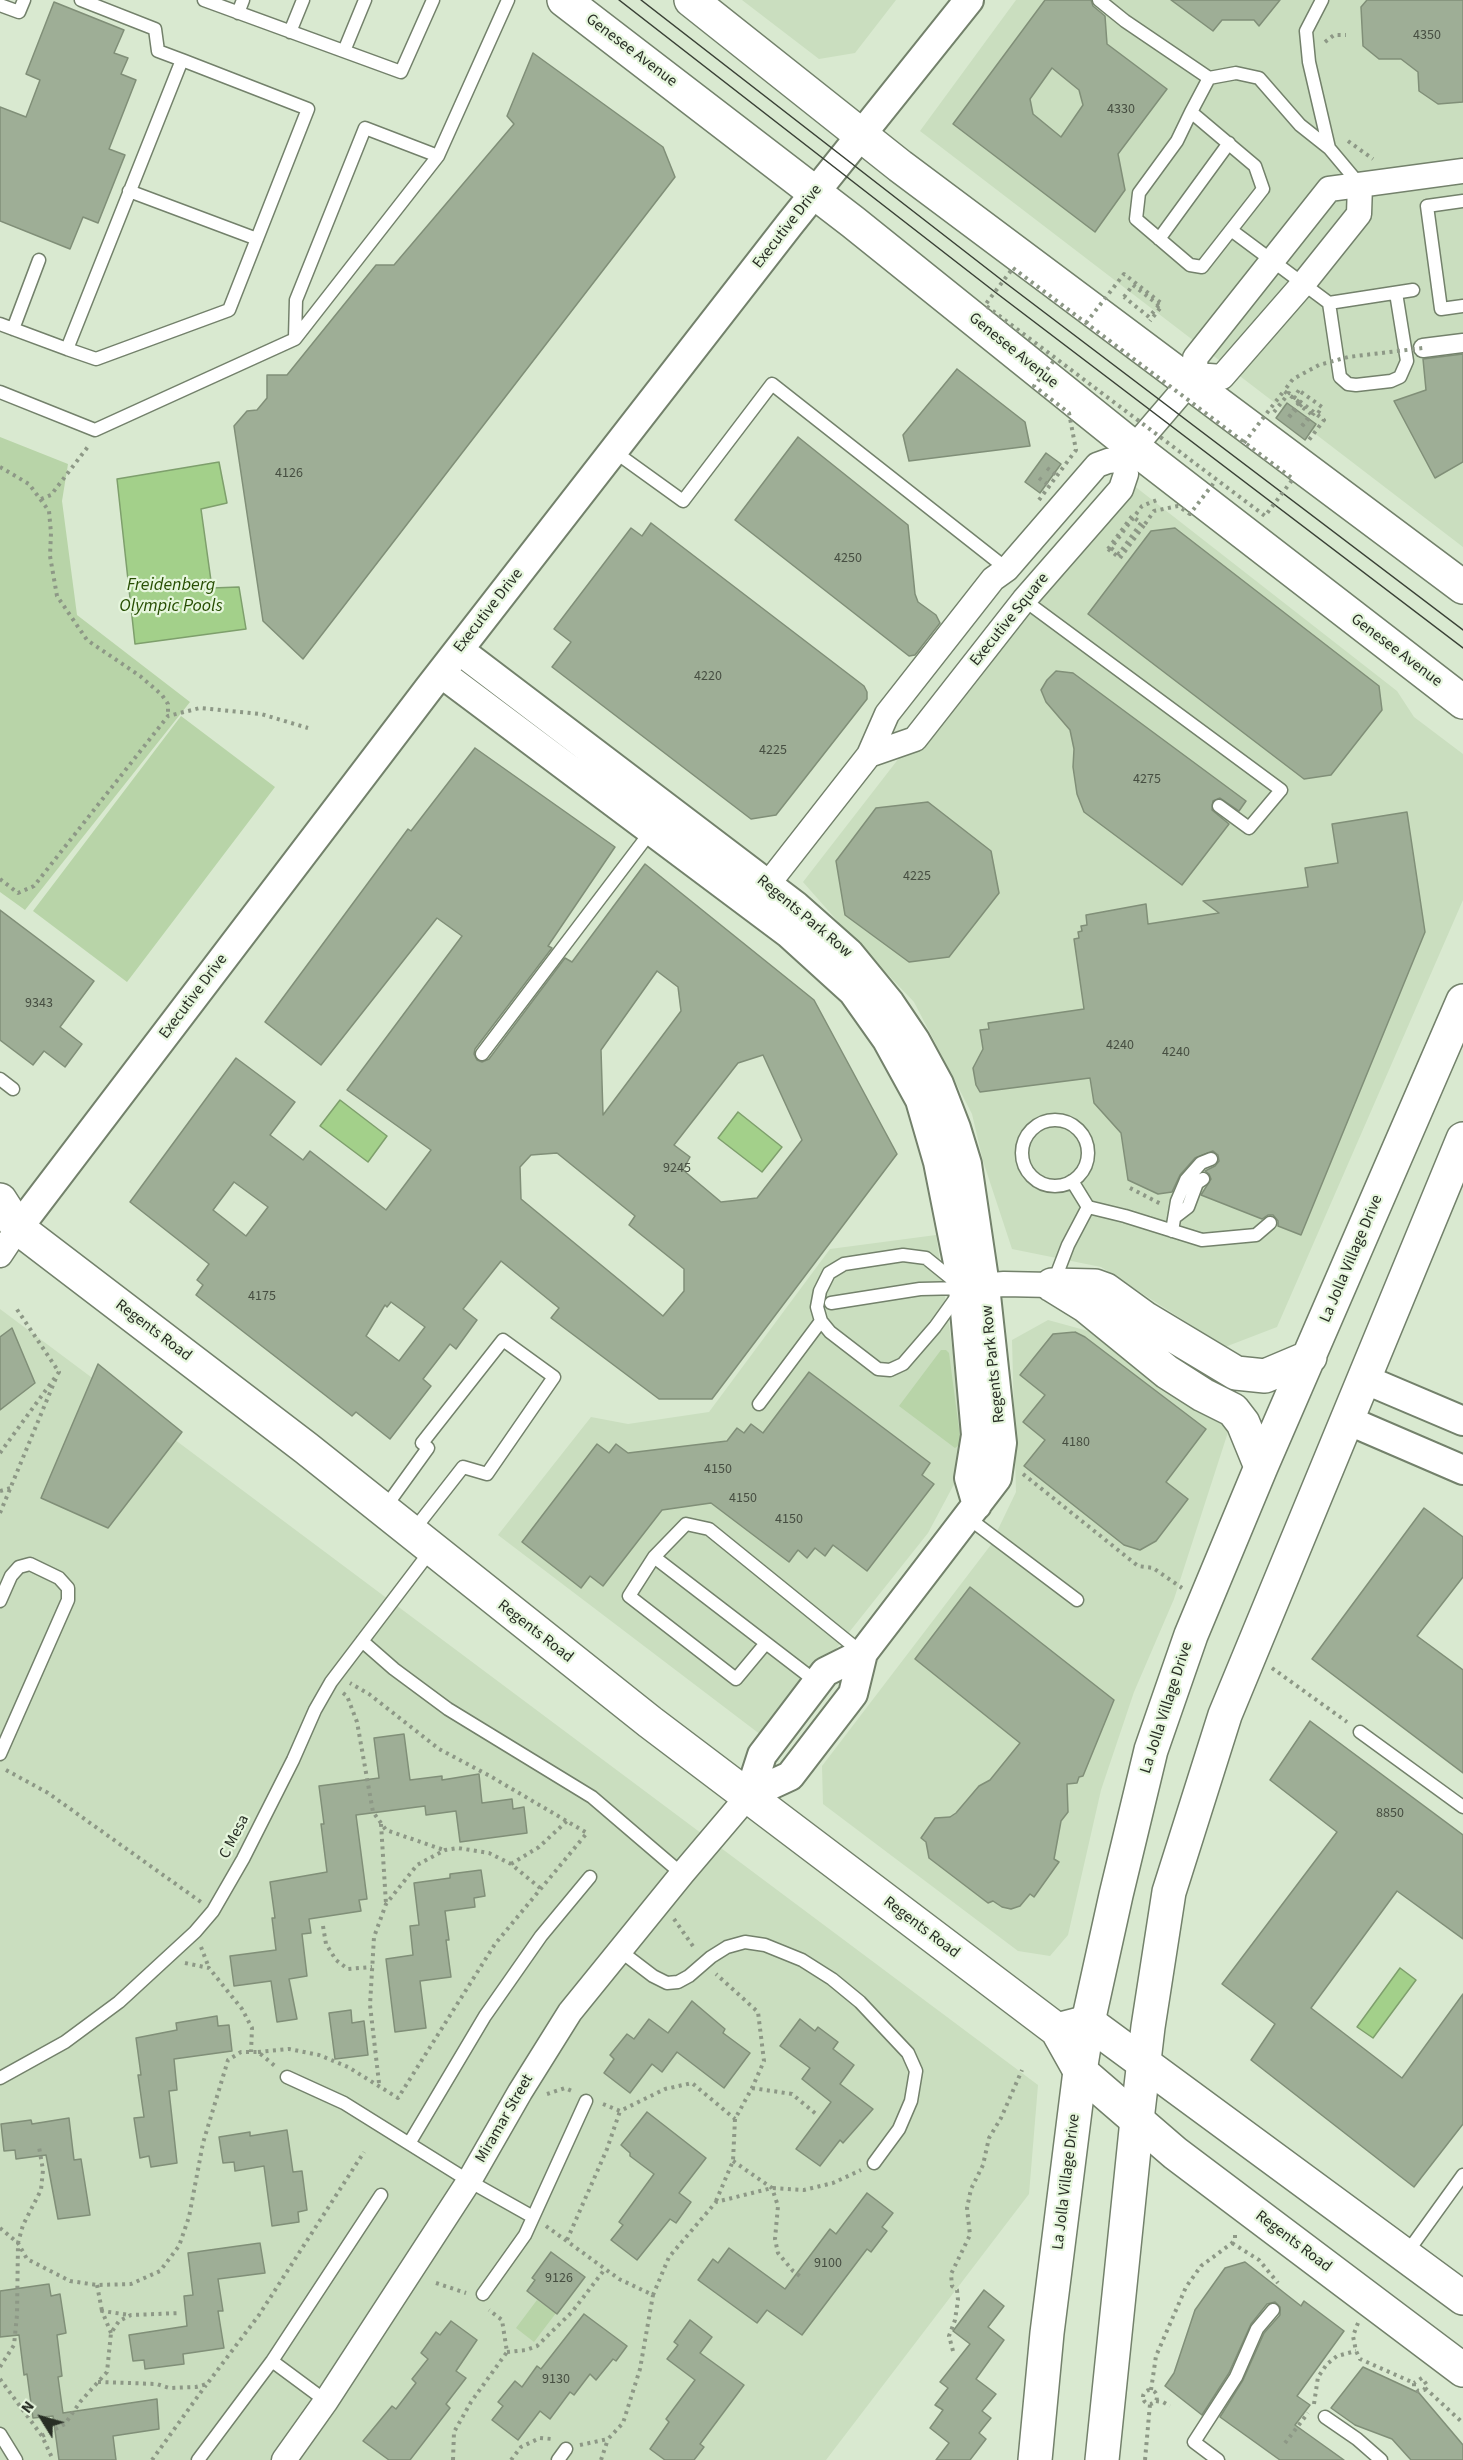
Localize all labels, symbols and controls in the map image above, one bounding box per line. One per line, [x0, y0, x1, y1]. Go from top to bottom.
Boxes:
street label: Genesee Avenue [581, 10, 681, 92]
house number: 4350 [1413, 28, 1441, 44]
house number: 4330 [1107, 102, 1135, 118]
street label: Executive Drive [749, 181, 827, 273]
street label: Genesee Avenue [964, 309, 1062, 393]
house number: 4126 [275, 466, 303, 482]
house number: 4250 [834, 551, 862, 567]
street label: Executive Drive [450, 565, 528, 657]
street label: Executive Square [967, 570, 1053, 670]
water label: Freidenberg Olympic Pools [119, 575, 223, 618]
street label: Genesee Avenue [1346, 610, 1446, 692]
house number: 4220 [694, 669, 722, 685]
house number: 4225 [759, 743, 787, 759]
house number: 4275 [1133, 772, 1161, 788]
house number: 4225 [903, 869, 931, 885]
street label: Regents Park Row [752, 872, 856, 962]
street label: Executive Drive [156, 951, 232, 1043]
house number: 9343 [25, 996, 53, 1012]
house number: 4240 [1106, 1038, 1134, 1054]
house number: 4240 [1162, 1045, 1190, 1061]
house number: 9245 [663, 1161, 691, 1177]
street label: La Jolla Village Drive [1316, 1192, 1388, 1326]
house number: 4175 [248, 1289, 276, 1305]
street label: Regents Road [111, 1296, 195, 1366]
street label: Regents Park Row [978, 1304, 1010, 1424]
house number: 4180 [1062, 1435, 1090, 1451]
house number: 4150 [704, 1462, 732, 1478]
house number: 4150 [729, 1491, 757, 1507]
house number: 4150 [775, 1512, 803, 1528]
street label: Regents Road [493, 1597, 577, 1667]
street label: La Jolla Village Drive [1137, 1640, 1197, 1776]
house number: 8850 [1376, 1806, 1404, 1822]
street label: C Mesa [216, 1812, 254, 1862]
street label: Regents Road [879, 1893, 963, 1963]
street label: Miramar Street [472, 2071, 538, 2167]
street label: La Jolla Village Drive [1049, 2113, 1085, 2251]
street label: Regents Road [1251, 2207, 1335, 2277]
house number: 9100 [814, 2256, 842, 2272]
house number: 9126 [545, 2271, 573, 2287]
house number: 9130 [542, 2372, 570, 2388]
north arrow [12, 2388, 72, 2448]
text: N [16, 2396, 40, 2418]

